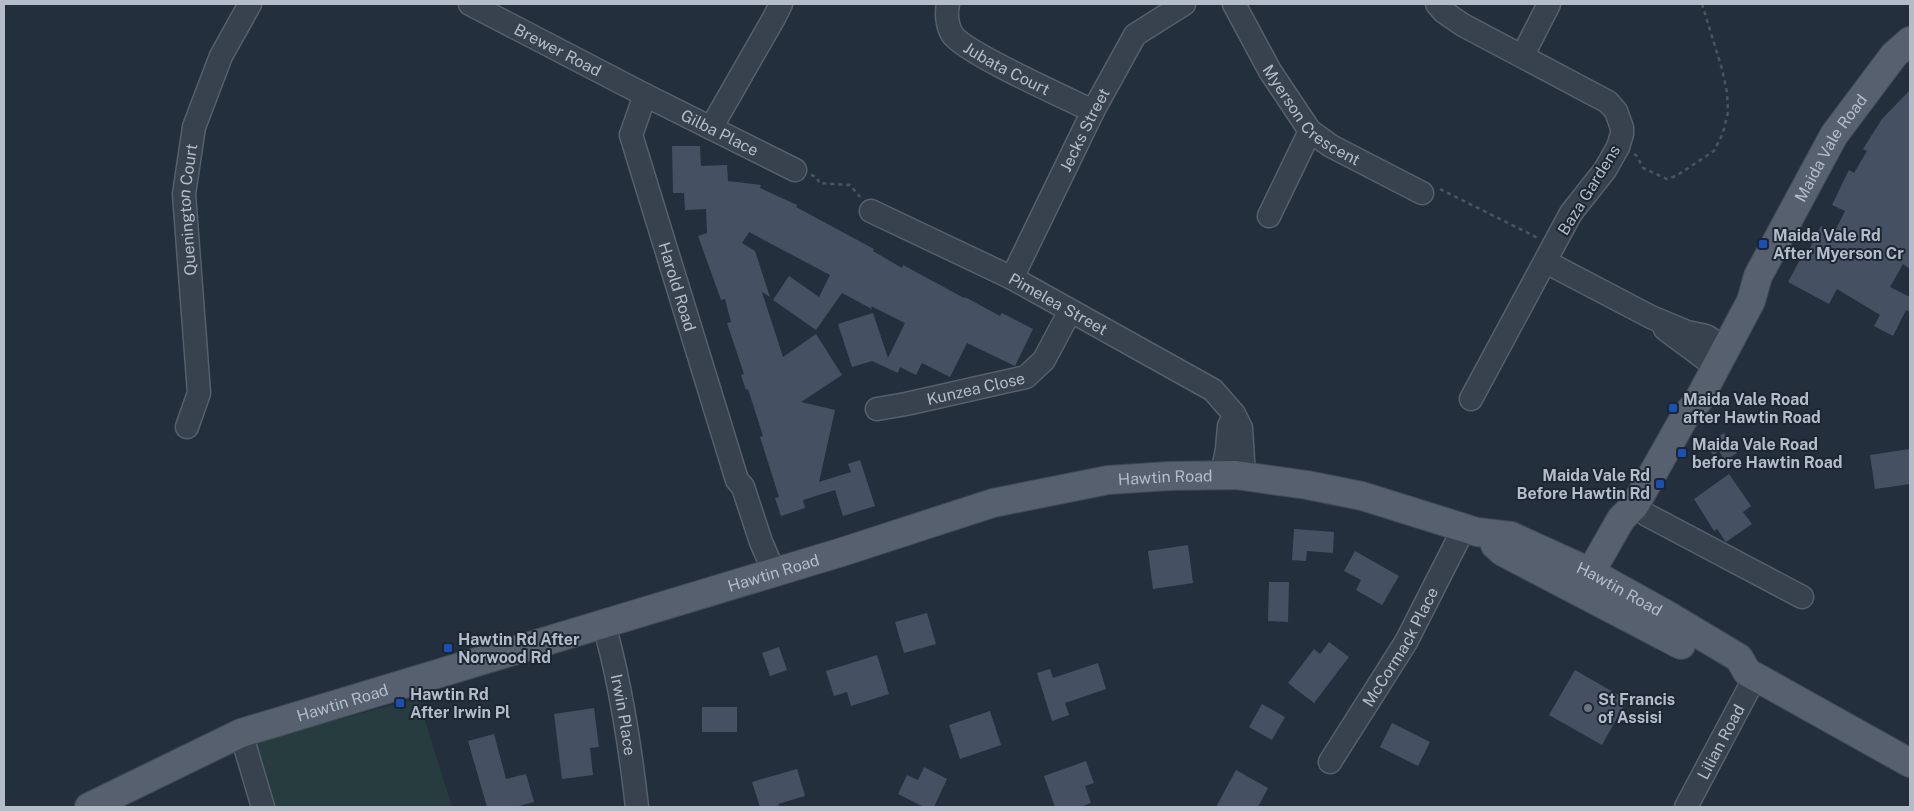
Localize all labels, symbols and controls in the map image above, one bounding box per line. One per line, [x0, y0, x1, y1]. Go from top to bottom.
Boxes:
street label: Brewer Road [511, 19, 605, 80]
street label: Jubata Court [960, 38, 1053, 99]
street label: Myerson Crescent [1259, 61, 1364, 169]
street label: Jecks Street [1056, 84, 1113, 175]
street label: Maida Vale Road [1790, 90, 1871, 205]
street label: Gilba Place [678, 105, 762, 160]
street label: Baza Gardens [1554, 141, 1624, 239]
street label: Quenington Court [174, 142, 201, 277]
place label: Maida Vale Rd After Myerson Cr [1773, 226, 1904, 263]
marker: Maida Vale Rd After Myerson Cr [1757, 238, 1769, 250]
street label: Harold Road [655, 240, 700, 333]
street label: Pimelea Street [1005, 269, 1111, 339]
street label: Kunzea Close [925, 368, 1027, 409]
place label: Maida Vale Road after Hawtin Road [1683, 390, 1821, 427]
marker: Maida Vale Road after Hawtin Road [1667, 402, 1679, 414]
place label: Maida Vale Road before Hawtin Road [1692, 435, 1842, 472]
marker: Maida Vale Road before Hawtin Road [1676, 447, 1688, 459]
street label: Hawtin Road [1117, 466, 1213, 489]
place label: Maida Vale Rd Before Hawtin Rd [1516, 466, 1650, 503]
marker: Maida Vale Rd Before Hawtin Rd [1654, 478, 1666, 490]
street label: Hawtin Road [725, 550, 821, 595]
street label: Hawtin Road [1574, 558, 1666, 620]
street label: McCormack Place [1358, 584, 1442, 710]
place label: Hawtin Rd After Norwood Rd [458, 630, 580, 667]
marker: Hawtin Rd After Norwood Rd [442, 642, 454, 654]
street label: Irwin Place [607, 672, 640, 757]
street label: Hawtin Road [294, 680, 391, 725]
place label: Hawtin Rd After Irwin Pl [410, 685, 510, 722]
place label: St Francis of Assisi [1598, 690, 1675, 727]
marker: Hawtin Rd After Irwin Pl [394, 697, 406, 709]
street label: Lilian Road [1693, 701, 1748, 782]
marker: St Francis of Assisi [1582, 702, 1594, 714]

